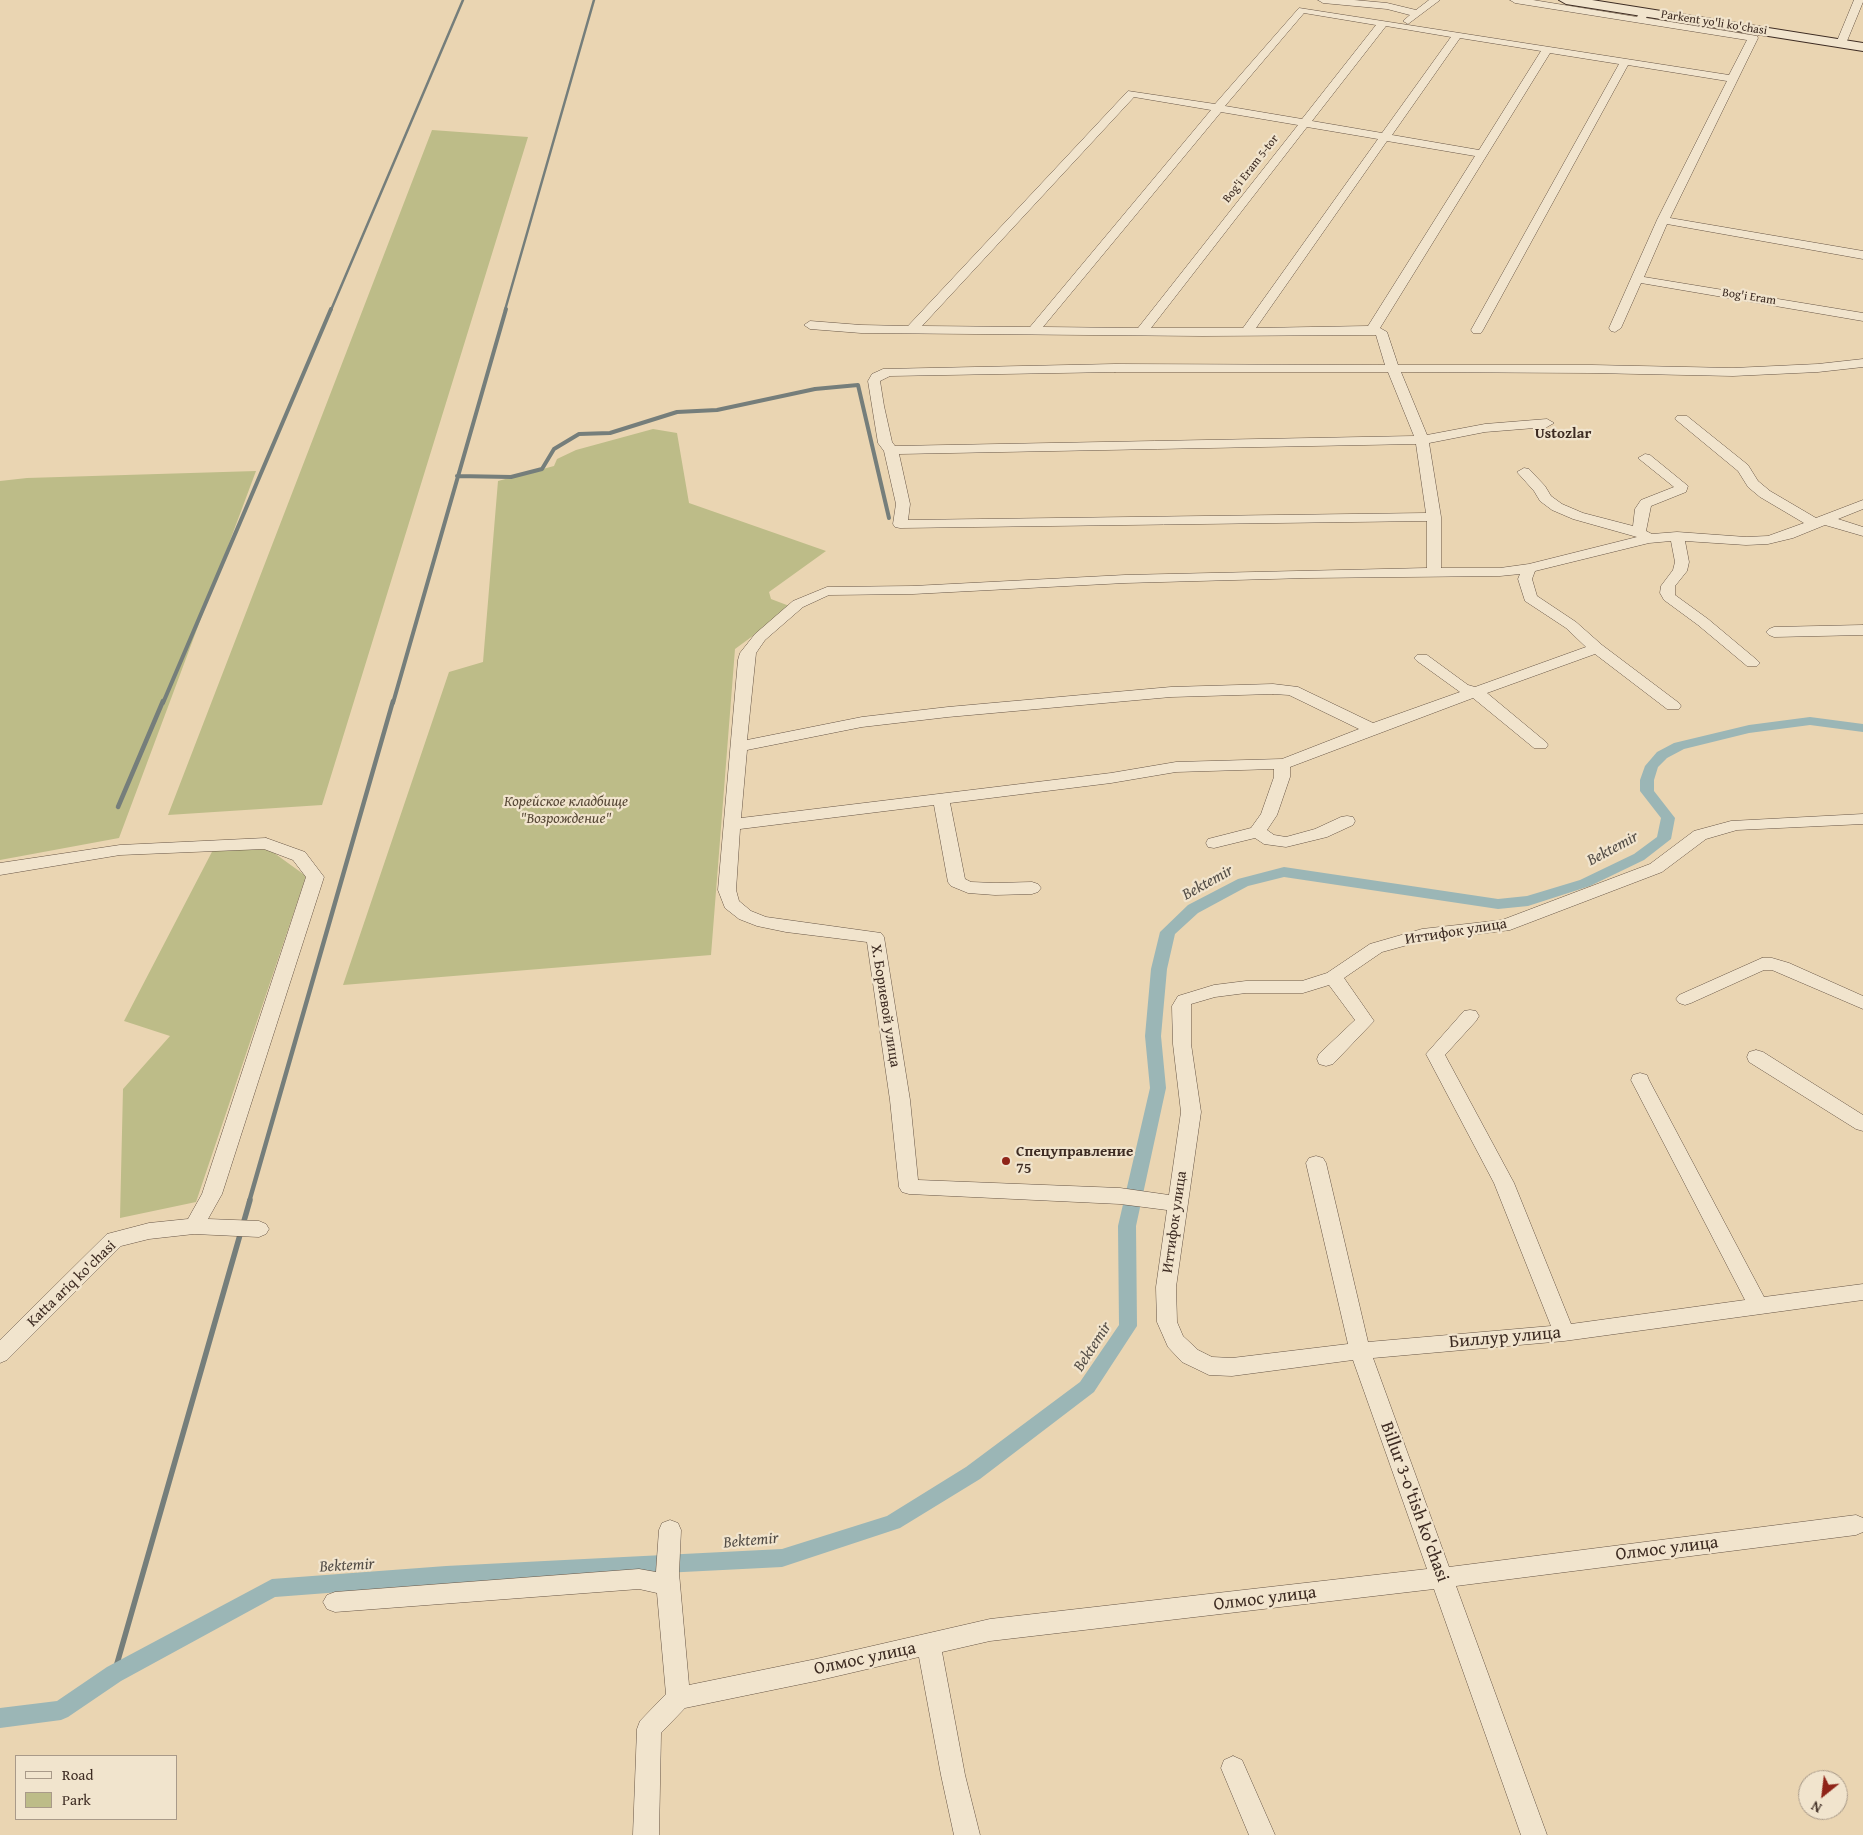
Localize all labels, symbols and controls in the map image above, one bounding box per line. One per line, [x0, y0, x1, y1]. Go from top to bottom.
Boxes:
street label: Parkent yo'li ko'chasi [1660, 8, 1768, 38]
street label: Bog'i Eram 5-tor [1220, 132, 1282, 206]
street label: Bog'i Eram [1721, 286, 1777, 308]
district label: Ustozlar [1535, 425, 1591, 443]
park label: Корейское кладбище "Возрождение" [504, 793, 628, 828]
water label: Bektemir [1584, 828, 1642, 870]
water label: Bektemir [1179, 861, 1237, 905]
street label: Иттифок улица [1404, 915, 1508, 949]
street label: Х. Бориевой улица [866, 943, 904, 1069]
place label: Спецуправление 75 [1016, 1143, 1133, 1178]
marker: Спецуправление 75 [1000, 1155, 1012, 1167]
street label: Иттифок улица [1159, 1170, 1191, 1274]
street label: Katta ariq ko'chasi [24, 1237, 120, 1331]
water label: Bektemir [1070, 1319, 1116, 1375]
street label: Биллур улица [1448, 1322, 1562, 1354]
street label: Billur 3-o'tish ko'chasi [1375, 1419, 1453, 1585]
water label: Bektemir [723, 1529, 779, 1553]
street label: Олмос улица [1614, 1532, 1720, 1566]
water label: Bektemir [319, 1555, 375, 1577]
street label: Олмос улица [1212, 1582, 1318, 1616]
street label: Олмос улица [812, 1638, 918, 1680]
legend [15, 1755, 178, 1820]
text: Road [62, 1764, 93, 1785]
north arrow [1798, 1770, 1848, 1820]
text: Park [62, 1789, 91, 1810]
text: N [1807, 1796, 1825, 1818]

